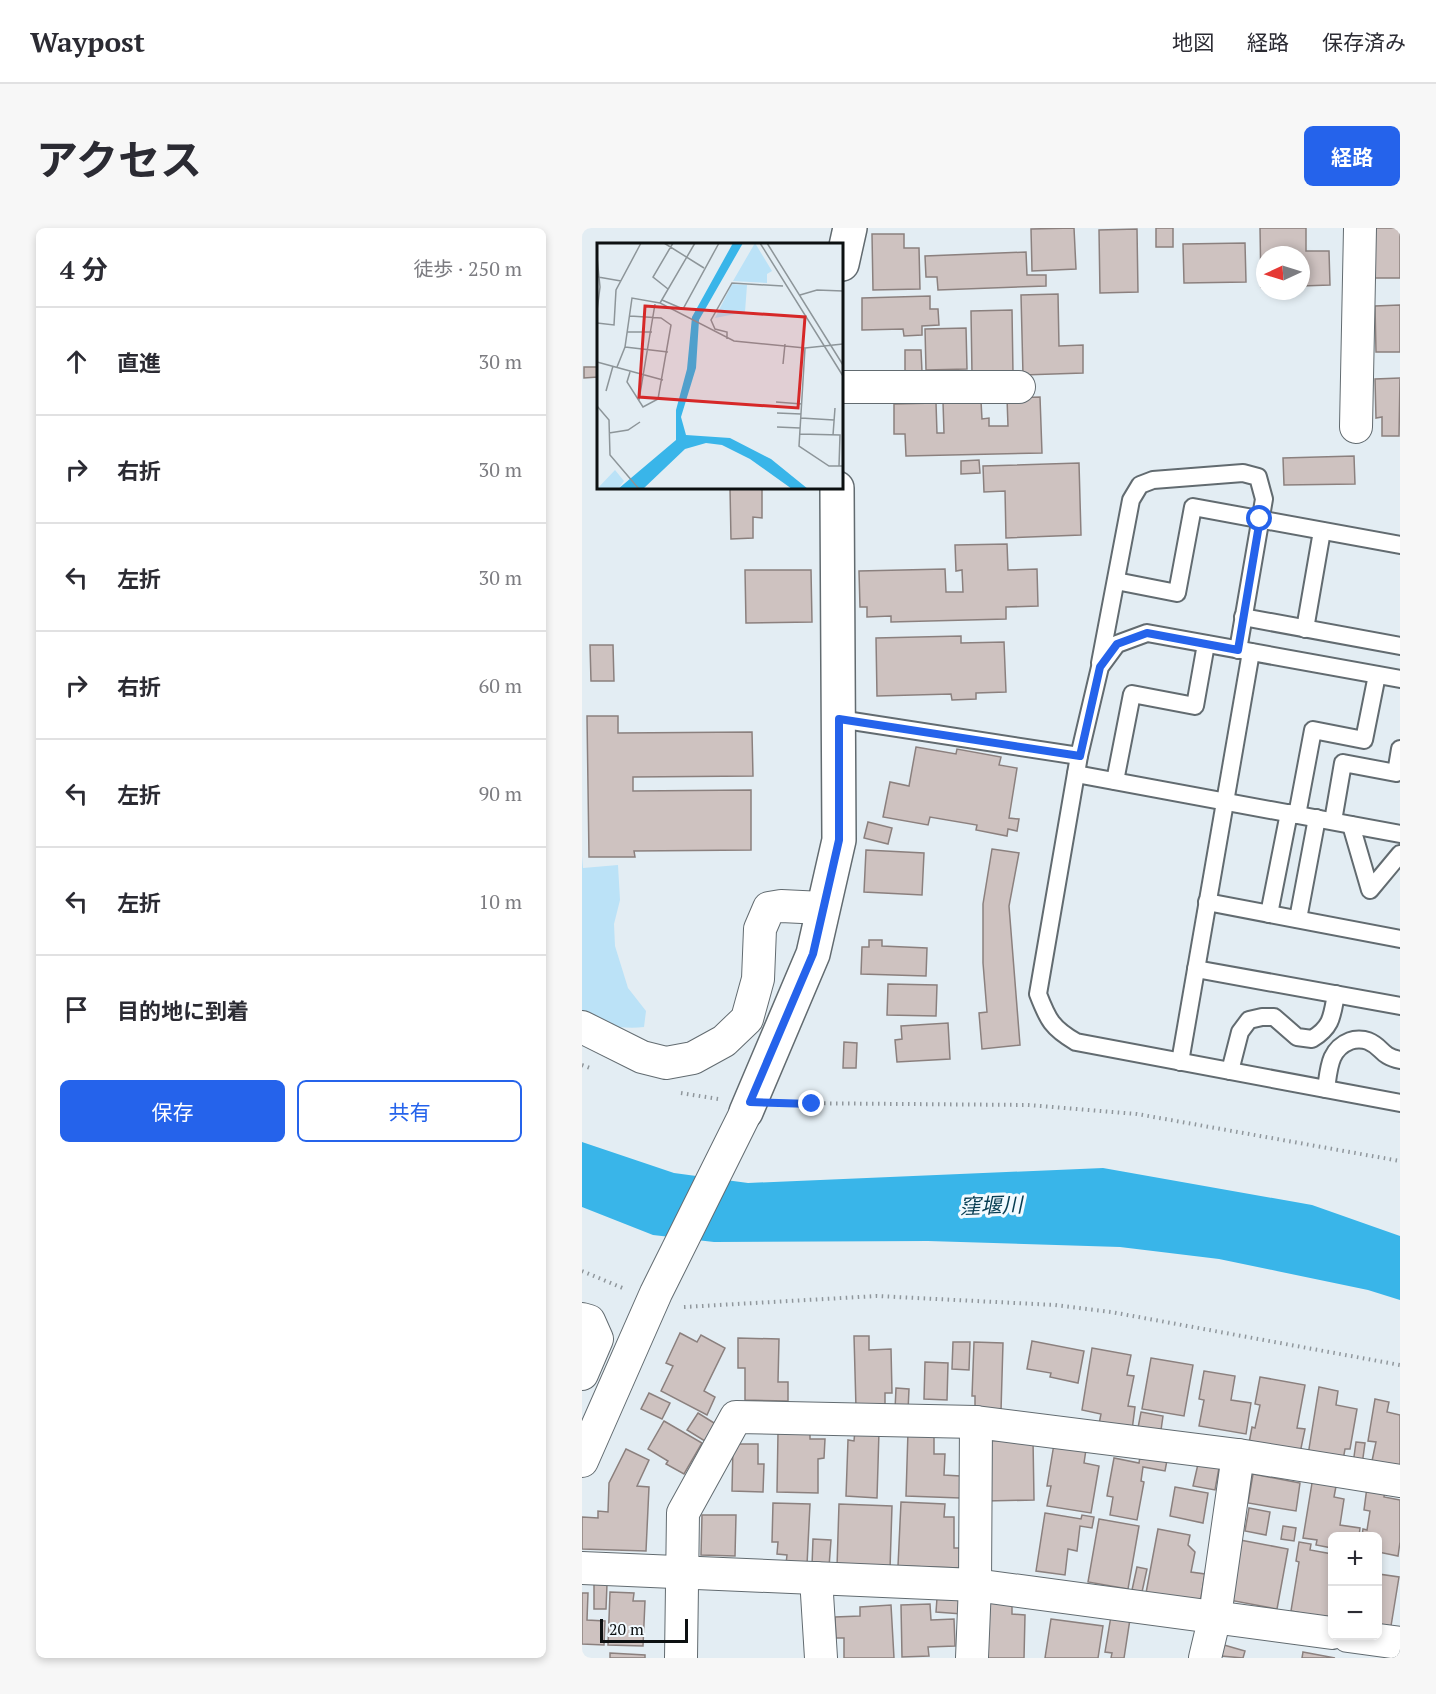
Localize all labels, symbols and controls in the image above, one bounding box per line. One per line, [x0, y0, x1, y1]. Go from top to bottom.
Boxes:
text: Waypost [30, 23, 145, 60]
text: 地図 [1172, 28, 1214, 56]
text: 経路 [1247, 28, 1289, 56]
text: 保存済み [1322, 28, 1406, 56]
button: 経路 [1304, 126, 1400, 186]
text: アクセス [36, 131, 202, 187]
inset map [597, 243, 843, 489]
north arrow [1256, 246, 1310, 300]
text: 4 分 [60, 252, 108, 286]
text: 徒歩 · 250 m [413, 255, 522, 282]
icon: ahead [60, 345, 93, 378]
text: 直進 [117, 348, 161, 377]
text: 30 m [479, 348, 522, 375]
icon: right [60, 453, 93, 486]
text: 右折 [117, 456, 161, 485]
text: 30 m [479, 456, 522, 483]
route start [1246, 505, 1272, 531]
icon: left [60, 561, 93, 594]
text: 左折 [117, 564, 161, 593]
text: 30 m [479, 564, 522, 591]
icon: right [60, 669, 93, 702]
text: 右折 [117, 672, 161, 701]
text: 60 m [479, 672, 522, 699]
icon: left [60, 777, 93, 810]
text: 左折 [117, 780, 161, 809]
text: 90 m [479, 780, 522, 807]
icon: left [60, 885, 93, 918]
text: 左折 [117, 888, 161, 917]
text: 10 m [479, 888, 522, 915]
icon: arrive [60, 993, 93, 1026]
text: 目的地に到着 [117, 996, 249, 1025]
button: 保存 [60, 1080, 285, 1142]
button: 共有 [297, 1080, 522, 1142]
route end [798, 1090, 824, 1116]
water label: 窪堰川 [959, 1190, 1025, 1220]
map controls [1328, 1532, 1382, 1640]
button: + [1328, 1532, 1382, 1586]
button: − [1328, 1586, 1382, 1640]
scale bar [600, 1616, 688, 1644]
text: 20 m [609, 1618, 644, 1640]

